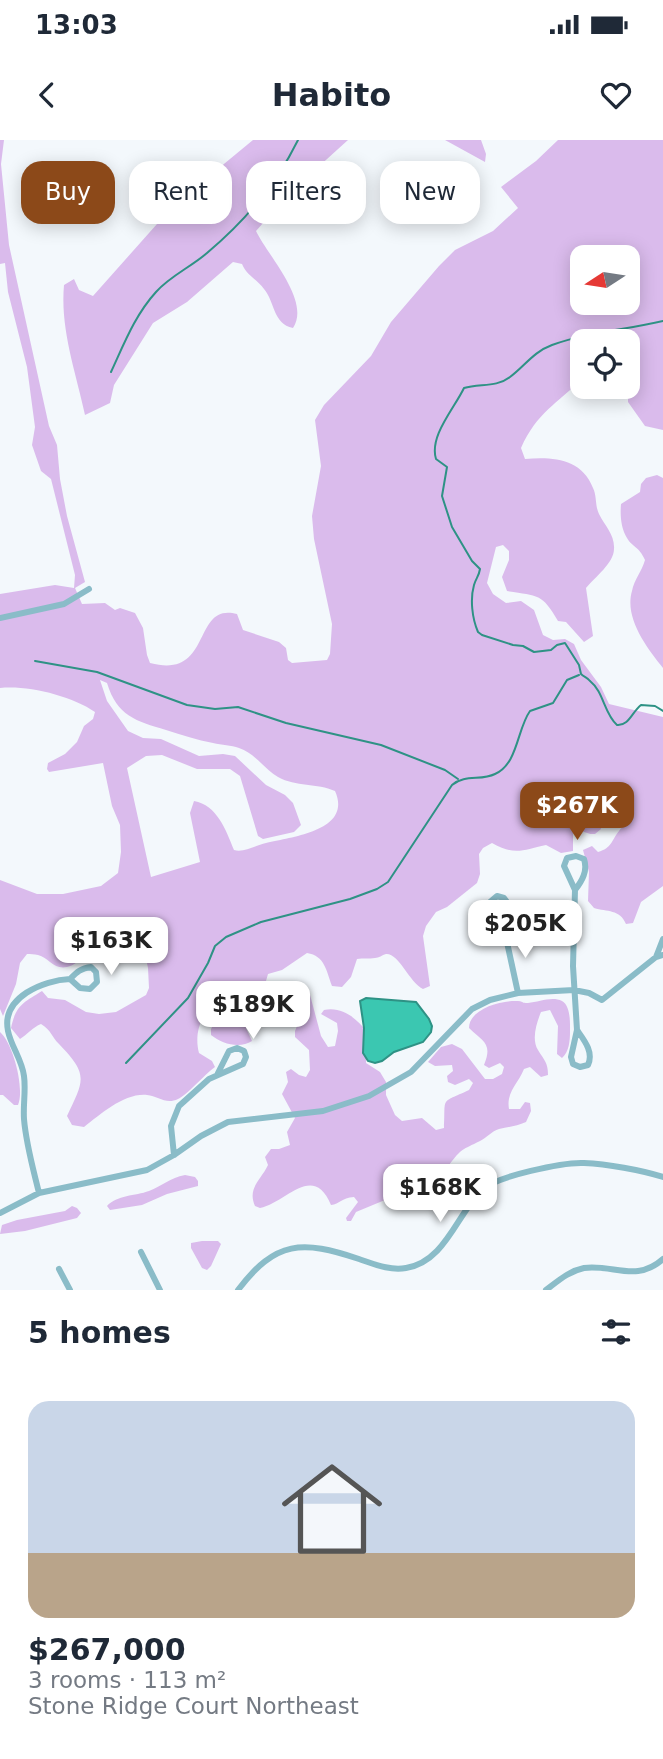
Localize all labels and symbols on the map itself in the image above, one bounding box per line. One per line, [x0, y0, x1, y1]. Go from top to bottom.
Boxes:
north arrow [570, 245, 640, 315]
pin: $267K [528, 782, 626, 842]
pin: $205K [476, 900, 574, 960]
pin: $163K [62, 918, 160, 977]
pin: $189K [204, 982, 302, 1041]
pin: $168K [391, 1164, 489, 1224]

